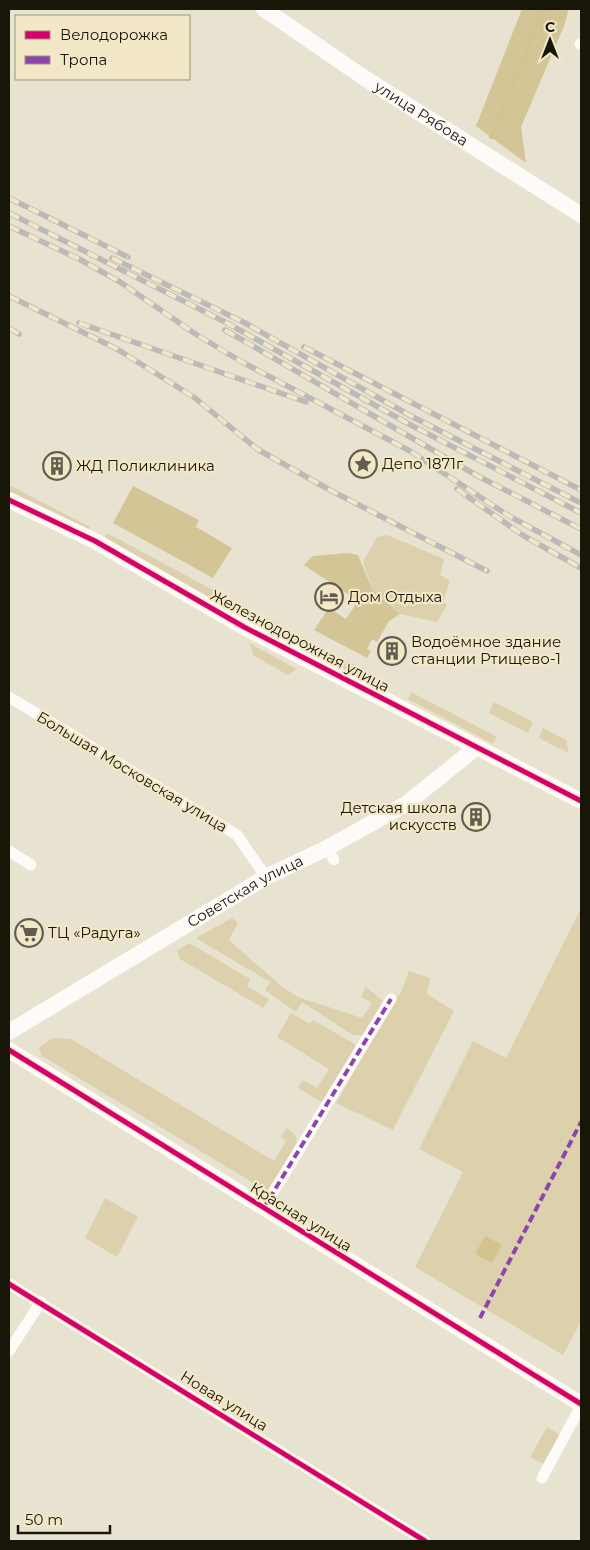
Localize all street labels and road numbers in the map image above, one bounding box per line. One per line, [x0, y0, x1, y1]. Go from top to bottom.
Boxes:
street label: улица Рябова [370, 76, 472, 150]
street label: Железнодорожная улица [207, 585, 393, 696]
street label: Большая Московская улица [33, 707, 231, 836]
street label: Советская улица [183, 851, 306, 931]
street label: Красная улица [247, 1178, 356, 1256]
street label: Новая улица [177, 1366, 272, 1435]

